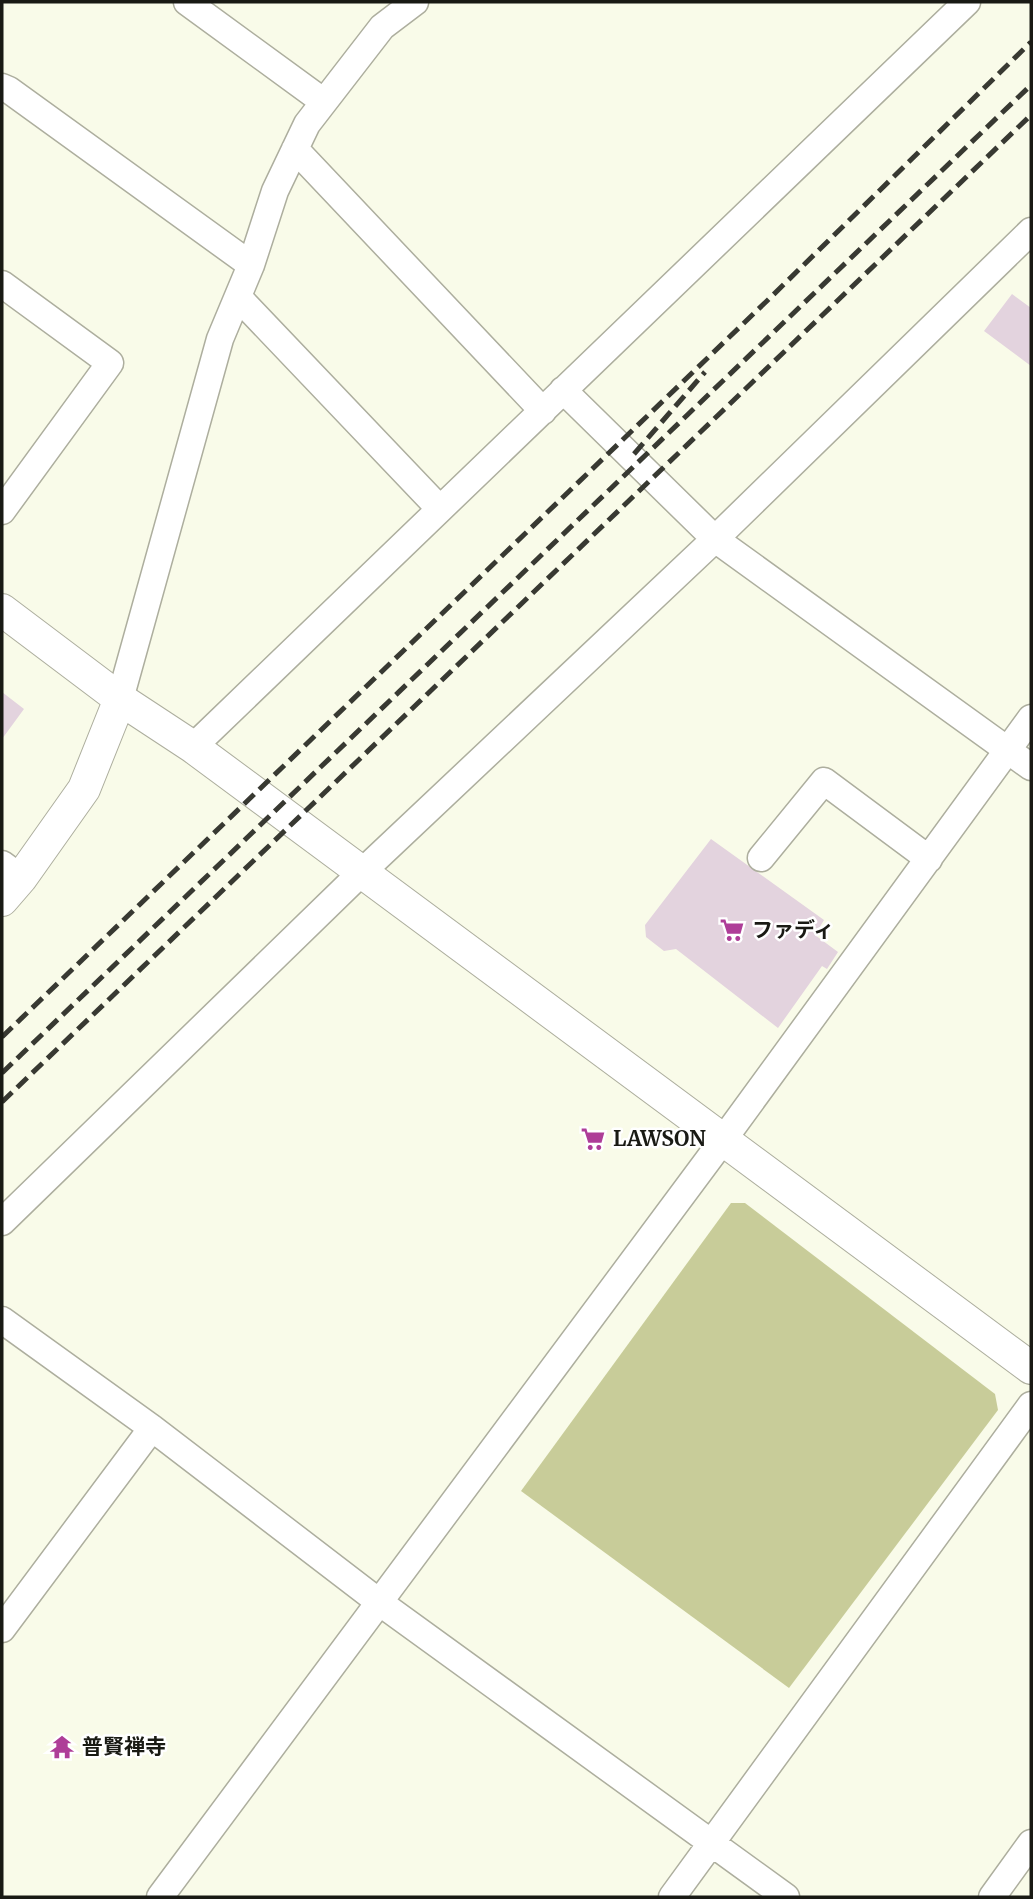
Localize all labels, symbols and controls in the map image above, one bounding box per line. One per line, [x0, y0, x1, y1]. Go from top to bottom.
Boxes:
supermarket icon: ファディ [718, 916, 746, 944]
place label: ファディ [752, 916, 835, 943]
supermarket icon: LAWSON [579, 1125, 607, 1153]
place label: LAWSON [613, 1125, 706, 1152]
temple icon: 普賢禅寺 [48, 1733, 76, 1761]
place label: 普賢禅寺 [82, 1733, 166, 1760]

